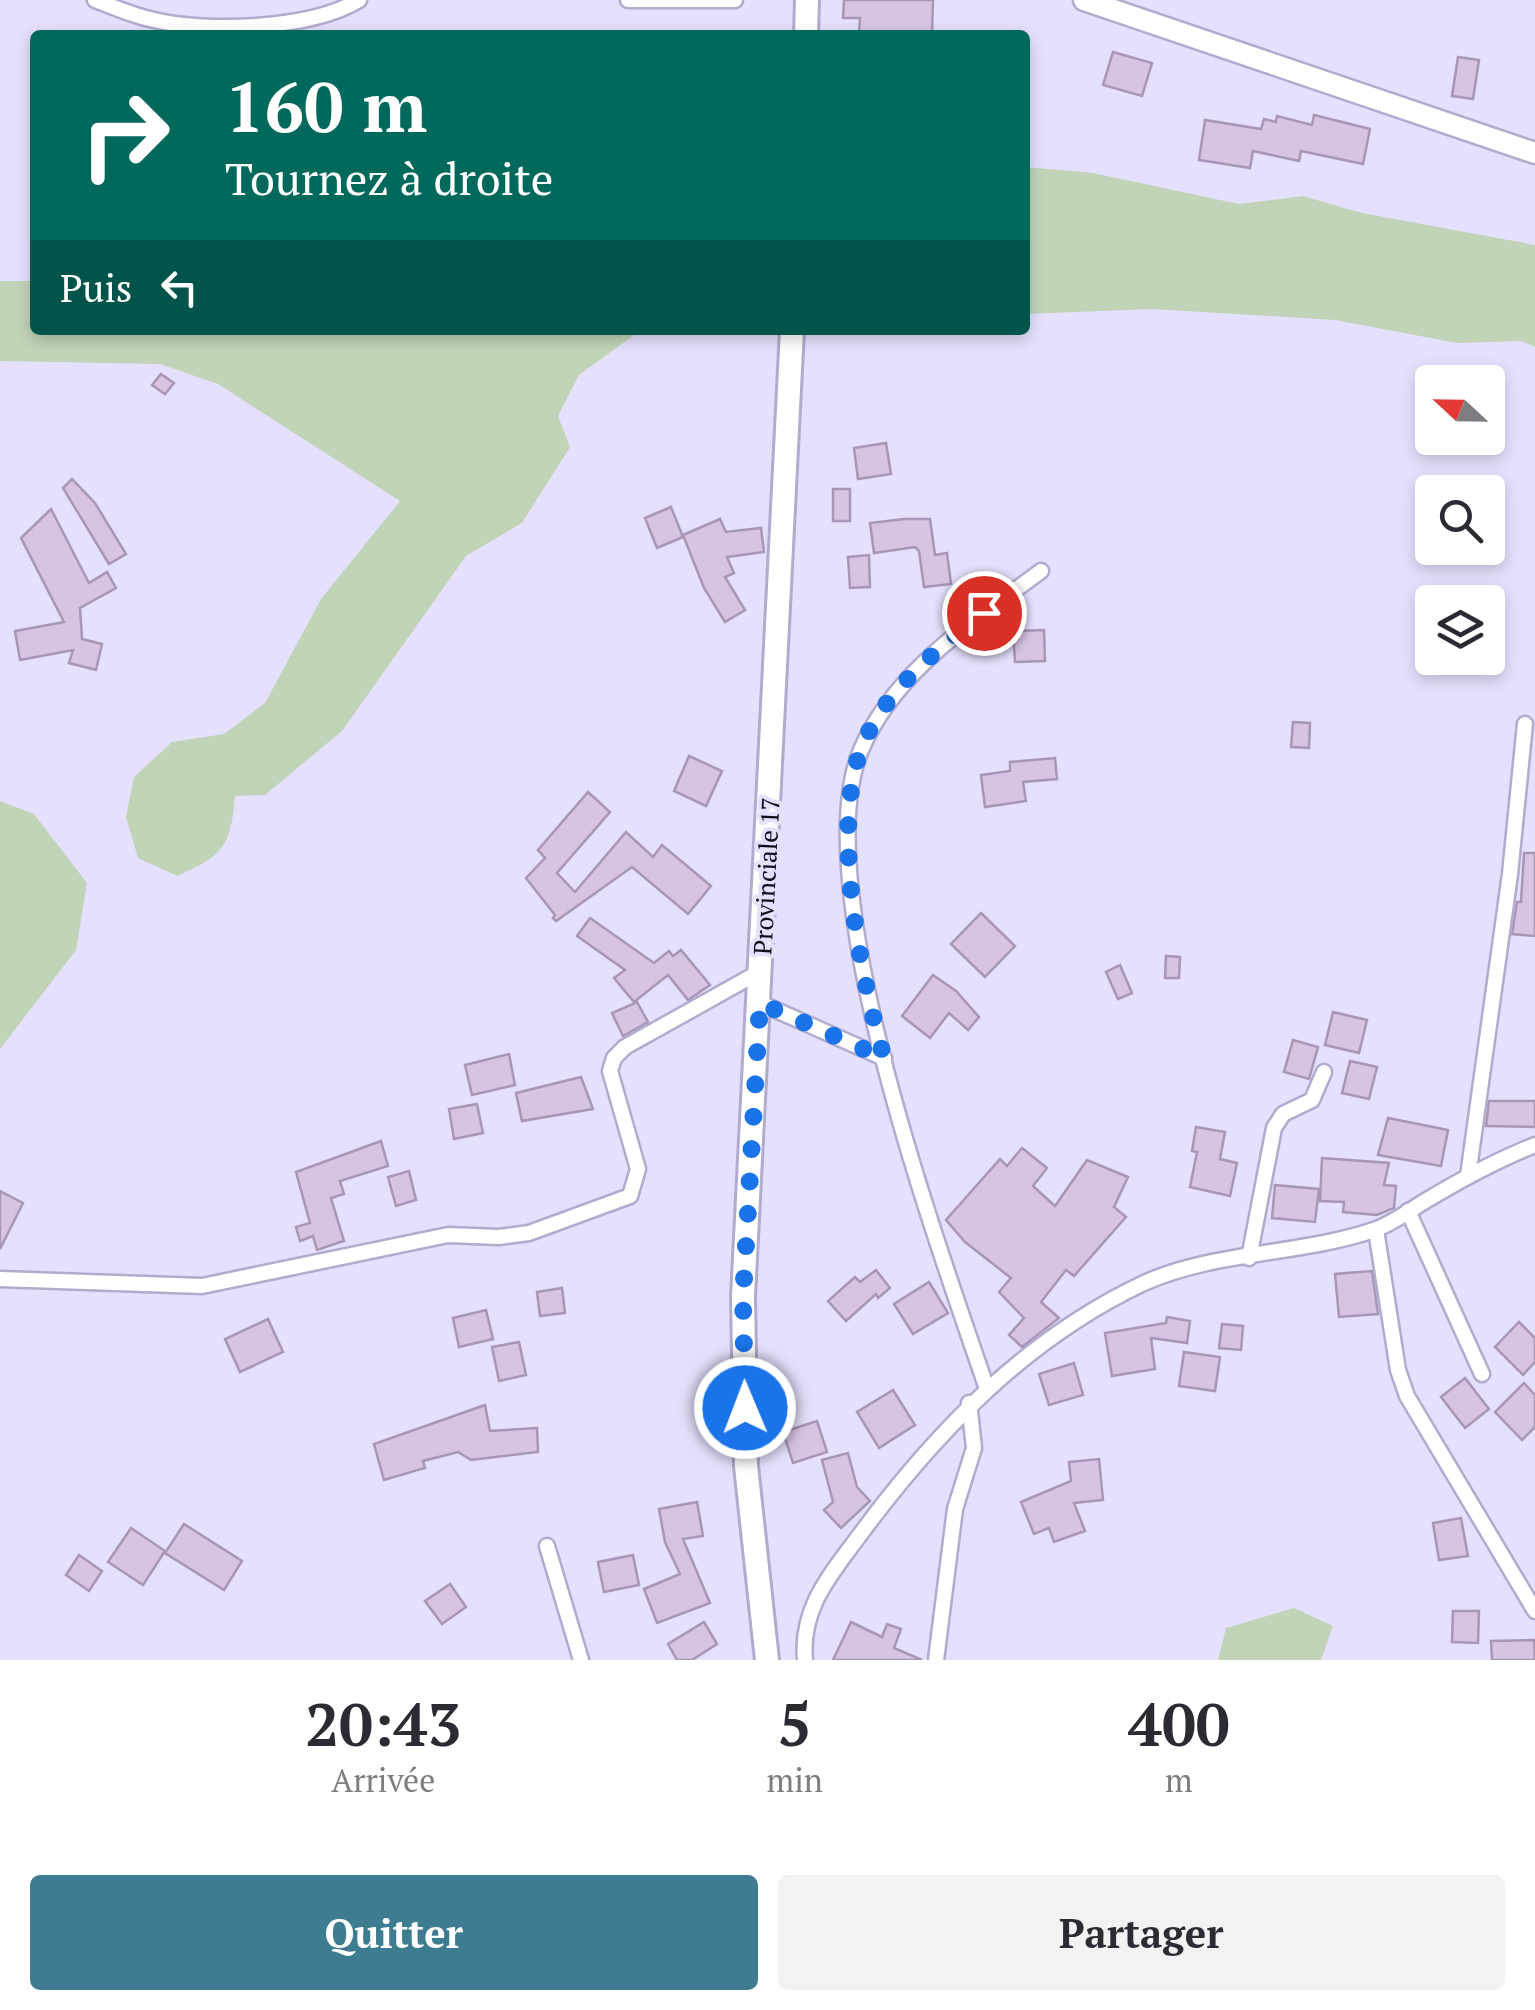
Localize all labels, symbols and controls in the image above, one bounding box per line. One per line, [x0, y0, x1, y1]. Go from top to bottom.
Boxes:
text: 160 m [225, 59, 427, 152]
icon: right [60, 70, 190, 200]
text: Tournez à droite [225, 148, 553, 208]
icon: left [152, 260, 207, 315]
text: Puis [60, 263, 132, 313]
north arrow [1415, 365, 1505, 455]
map controls [1415, 365, 1505, 675]
button: search [1415, 475, 1505, 565]
pin [942, 571, 1027, 656]
button: layers [1415, 585, 1505, 675]
icon: arrive [957, 586, 1012, 641]
street label: Provinciale 17 [745, 796, 787, 956]
position arrow [693, 1356, 797, 1460]
text: 20:43 [305, 1684, 461, 1763]
text: 5 [778, 1684, 812, 1763]
text: 400 [1128, 1684, 1230, 1763]
text: Arrivée [331, 1759, 435, 1801]
text: min [767, 1759, 823, 1801]
text: m [1165, 1759, 1193, 1801]
button: Quitter [30, 1875, 758, 1990]
button: Partager [778, 1875, 1505, 1990]

